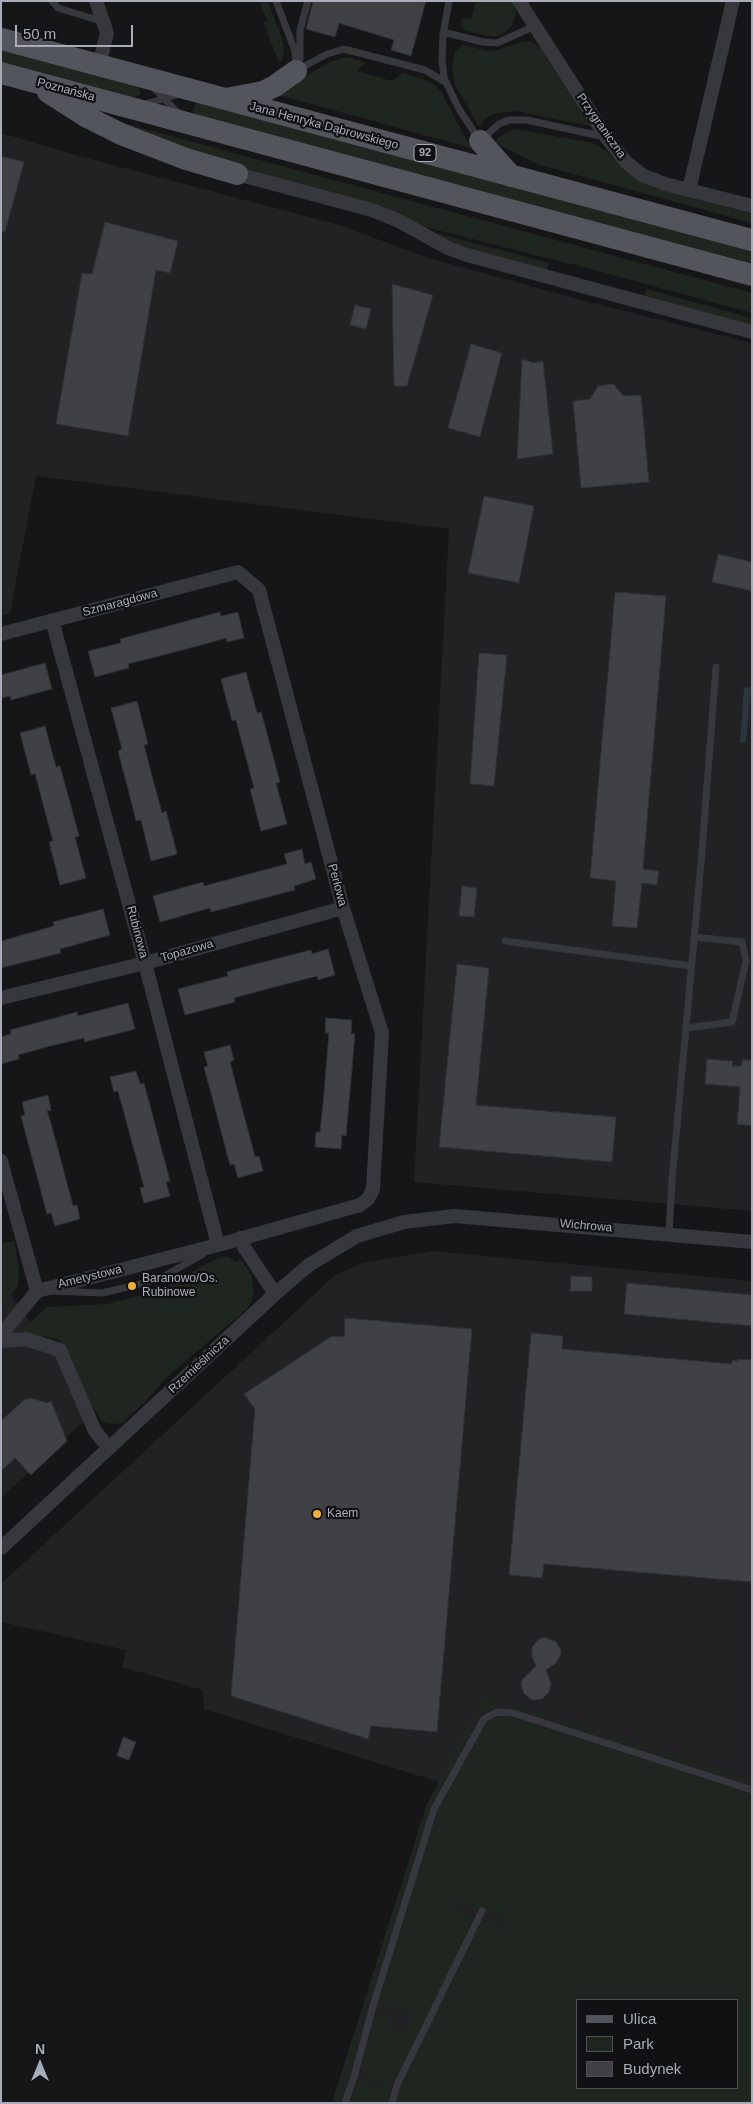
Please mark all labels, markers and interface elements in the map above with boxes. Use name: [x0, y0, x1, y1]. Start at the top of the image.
scale bar: [18, 15, 135, 47]
text: 50 m: [23, 25, 56, 42]
street label: Poznańska: [35, 75, 97, 105]
street label: Przygraniczna: [573, 91, 629, 161]
street label: Jana Henryka Dąbrowskiego: [248, 99, 400, 153]
road number: 92: [414, 144, 436, 162]
street label: Szmaragdowa: [81, 586, 159, 620]
street label: Perłowa: [324, 862, 350, 908]
street label: Rubinowa: [123, 904, 151, 960]
street label: Topazowa: [159, 937, 215, 965]
street label: Wichrowa: [559, 1217, 613, 1235]
street label: Ametystowa: [57, 1262, 123, 1292]
place label: Baranowo/Os. Rubinowe: [142, 1272, 218, 1300]
marker: Baranowo/Os. Rubinowe: [126, 1280, 138, 1292]
street label: Rzemieślnicza: [166, 1333, 232, 1397]
place label: Kaem: [327, 1507, 358, 1521]
marker: Kaem: [311, 1508, 323, 1520]
legend: [576, 1999, 738, 2089]
text: Ulica: [623, 2010, 656, 2027]
text: Park: [623, 2035, 654, 2052]
north arrow: [15, 2039, 65, 2089]
text: N: [35, 2041, 45, 2057]
text: Budynek: [623, 2060, 681, 2077]

